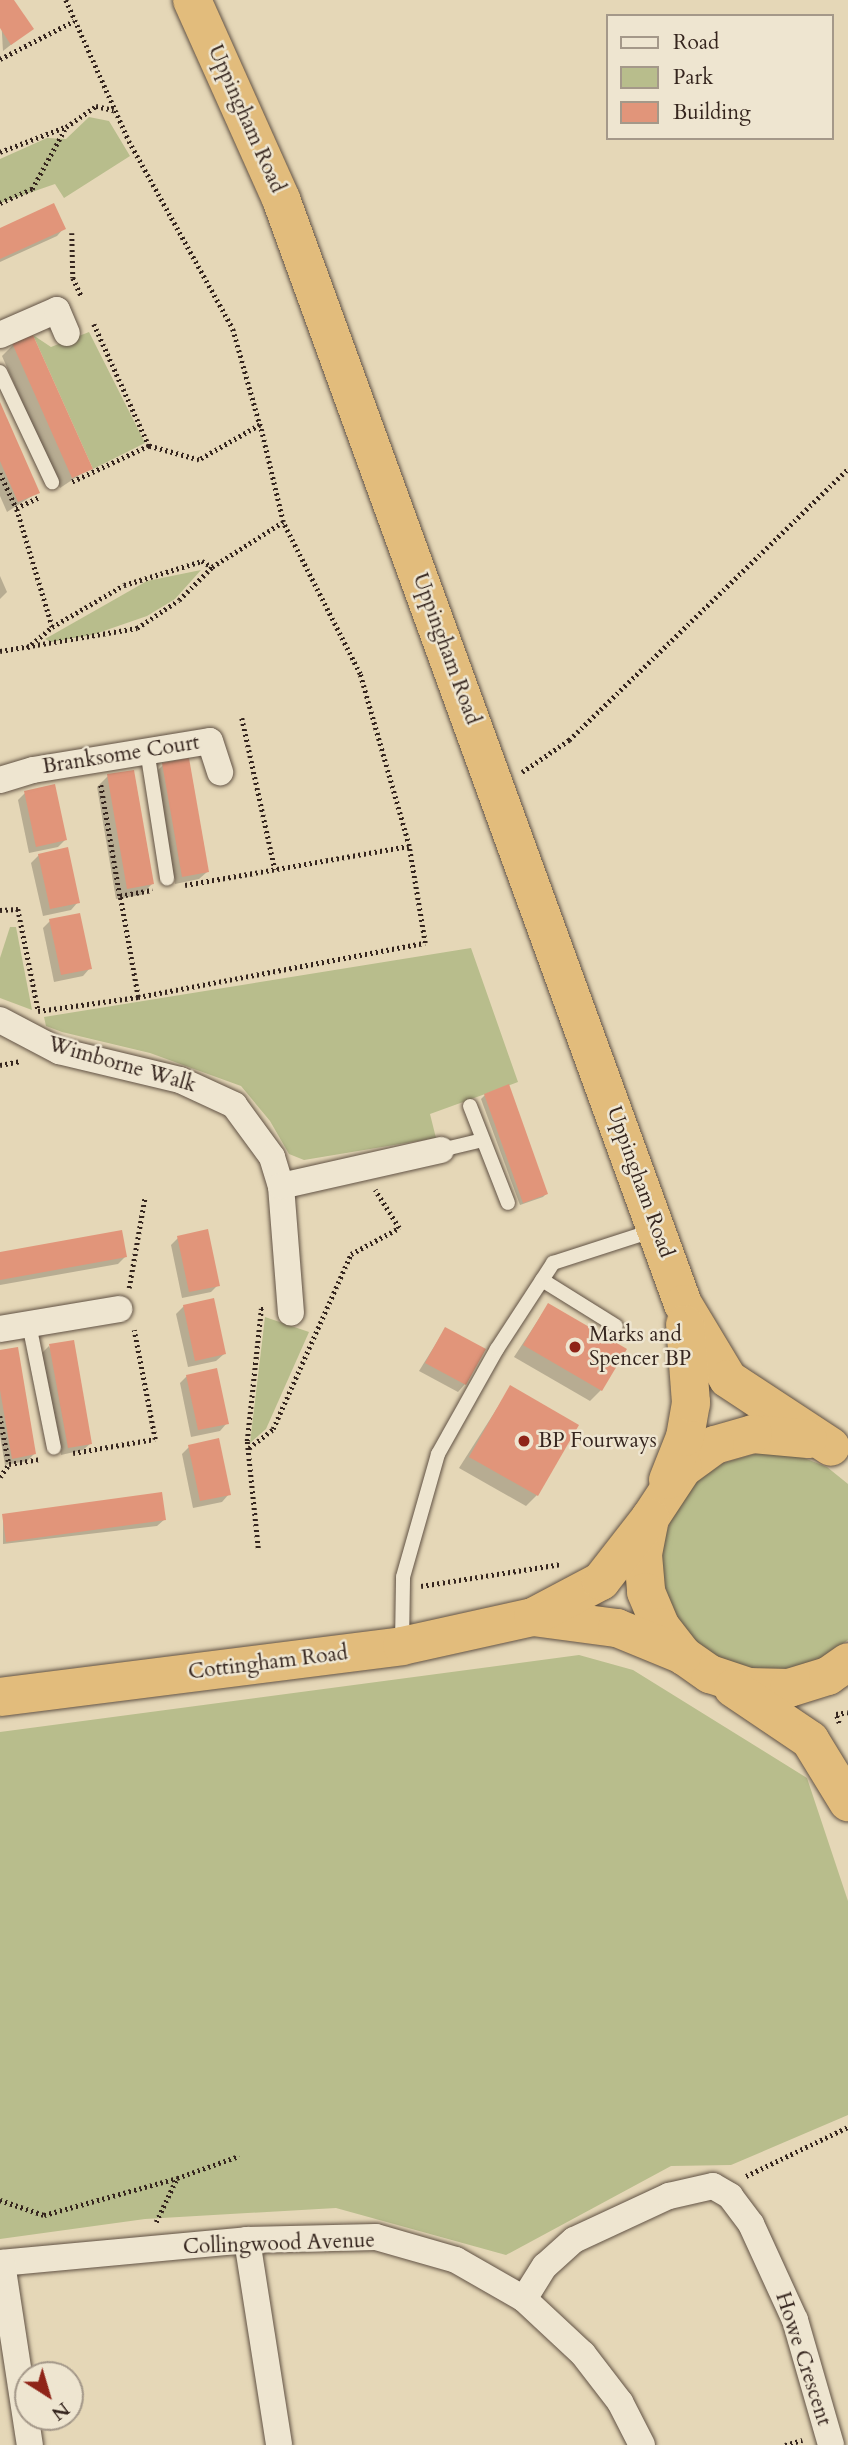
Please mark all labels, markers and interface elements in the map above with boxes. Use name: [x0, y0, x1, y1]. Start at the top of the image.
legend: [606, 14, 834, 140]
text: Road: [673, 28, 719, 57]
street label: Uppingham Road: [202, 41, 290, 197]
text: Park: [673, 63, 713, 92]
text: Building: [673, 98, 751, 127]
street label: Uppingham Road: [407, 570, 485, 728]
street label: Branksome Court: [41, 730, 201, 780]
street label: Wimborne Walk: [45, 1032, 199, 1098]
street label: Uppingham Road: [601, 1103, 679, 1261]
place label: Marks and Spencer BP: [589, 1322, 691, 1372]
marker: Marks and Spencer BP: [567, 1339, 583, 1355]
place label: BP Fourways: [538, 1428, 657, 1454]
marker: BP Fourways: [516, 1433, 532, 1449]
street label: Cottingham Road: [187, 1641, 349, 1685]
street label: Collingwood Avenue: [183, 2228, 375, 2260]
street label: Howe Crescent: [770, 2289, 836, 2429]
north arrow: [14, 2361, 84, 2431]
text: N: [46, 2396, 75, 2427]

